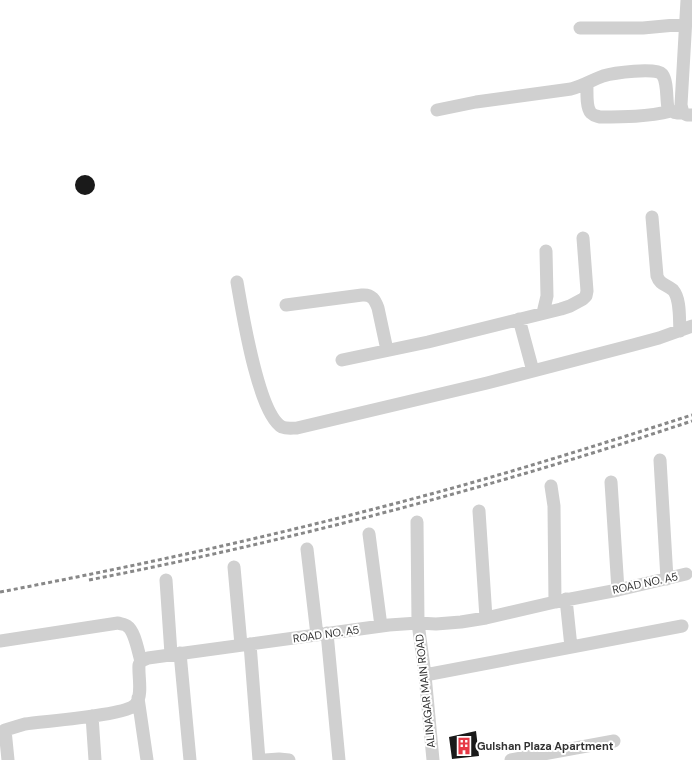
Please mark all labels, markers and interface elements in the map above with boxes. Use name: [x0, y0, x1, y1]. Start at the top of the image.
street label: ROAD NO. A5: [611, 569, 679, 597]
street label: ROAD NO. A5: [292, 622, 360, 646]
street label: ALINAGAR MAIN ROAD: [412, 633, 438, 749]
building icon: Gulshan Plaza Apartment: [454, 736, 474, 756]
place label: Gulshan Plaza Apartment: [477, 739, 614, 753]

